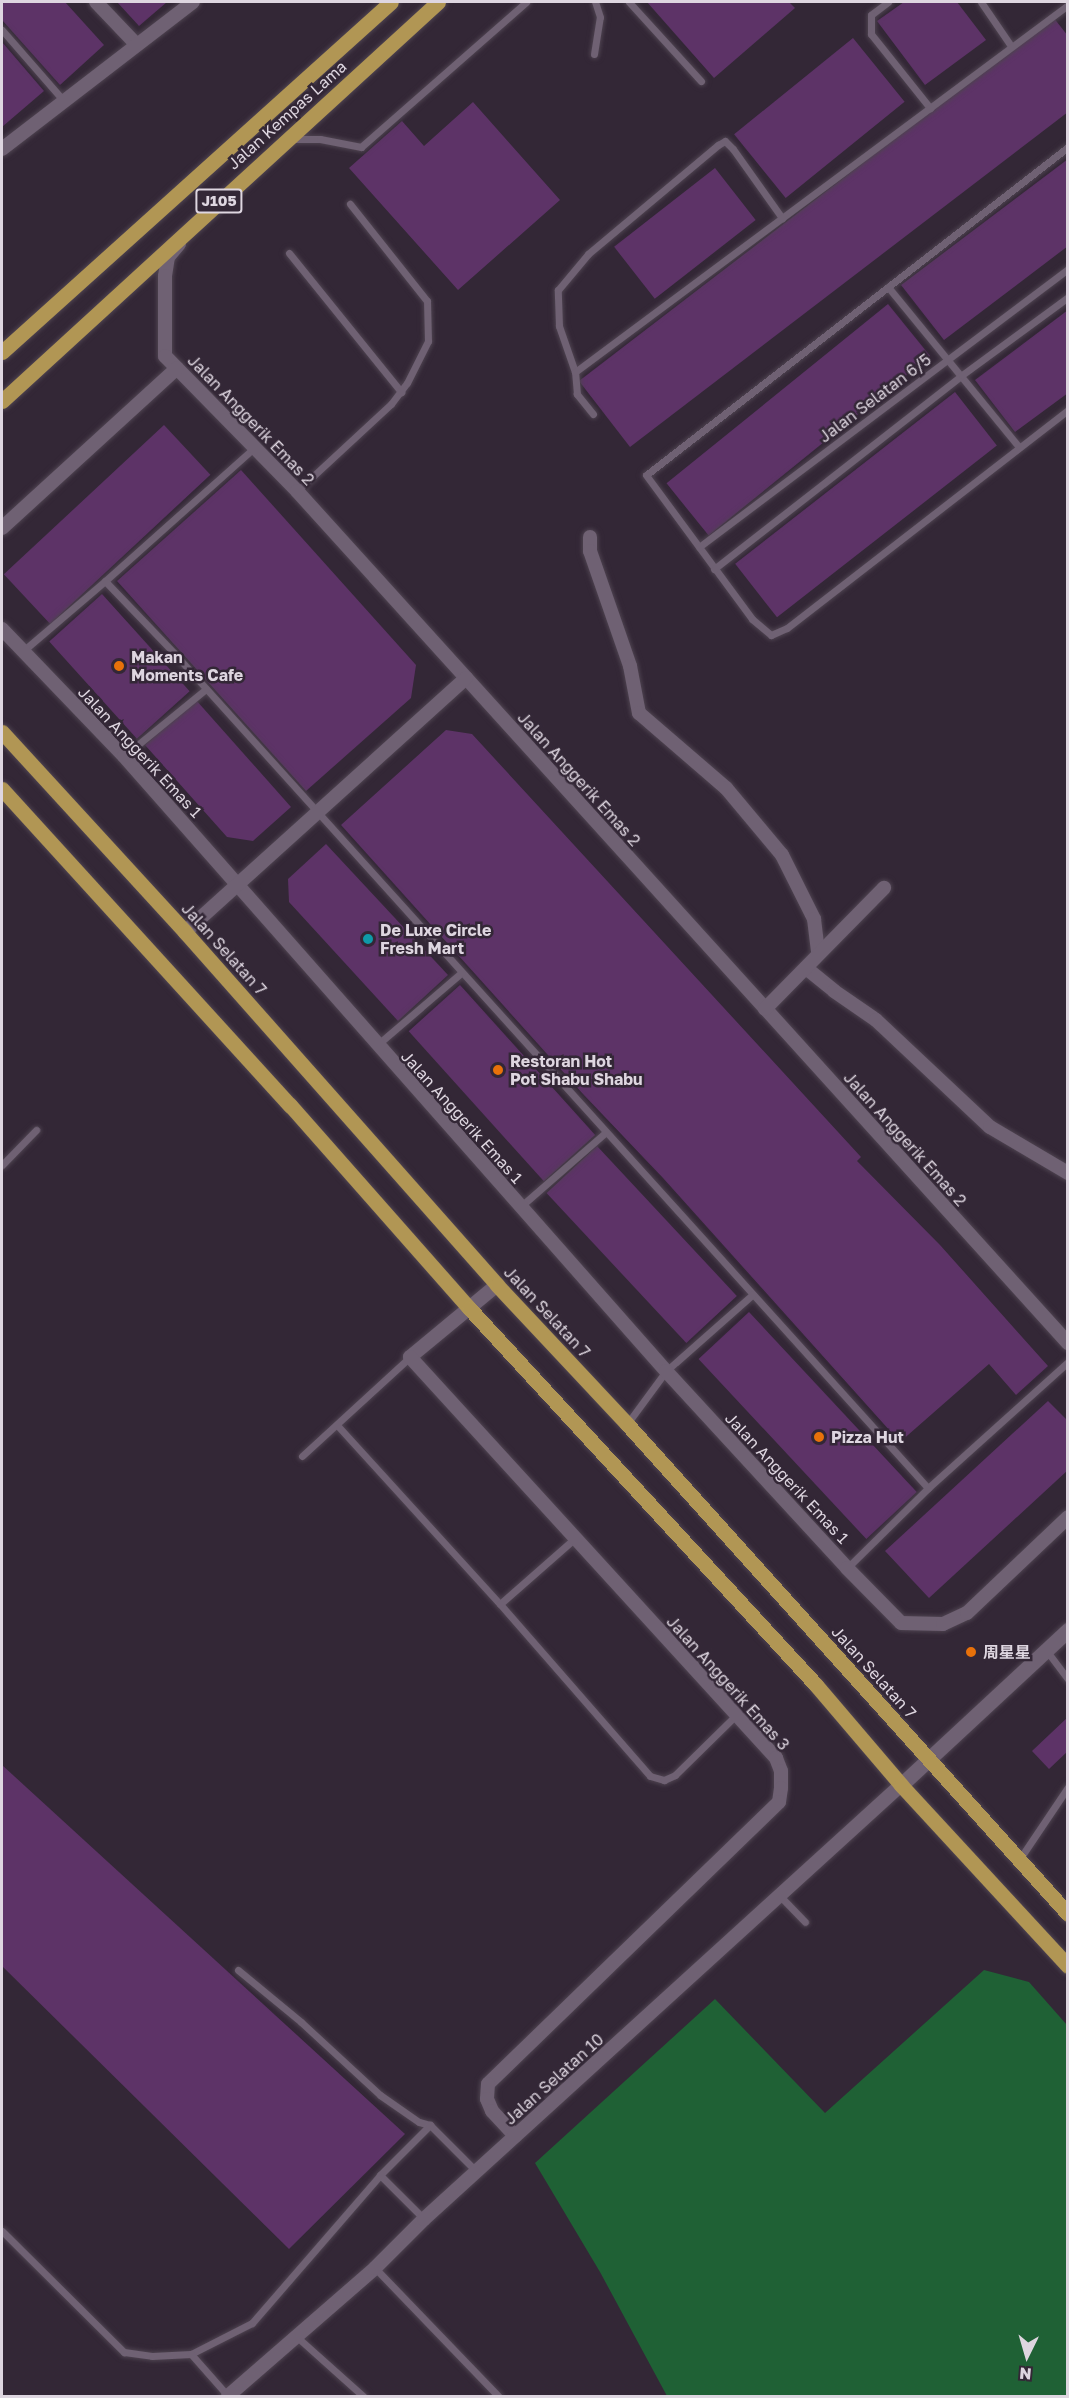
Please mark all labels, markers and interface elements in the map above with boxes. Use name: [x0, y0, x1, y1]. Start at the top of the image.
street label: Jalan Kempas Lama: [224, 57, 350, 173]
road number: J105: [195, 189, 243, 213]
street label: Jalan Selatan 6/5: [815, 350, 935, 446]
street label: Jalan Anggerik Emas 2: [184, 351, 318, 489]
place label: Makan Moments Cafe: [131, 647, 243, 685]
marker: Makan Moments Cafe: [112, 659, 126, 673]
street label: Jalan Anggerik Emas 1: [74, 682, 206, 822]
street label: Jalan Anggerik Emas 2: [514, 708, 644, 850]
street label: Jalan Selatan 7: [178, 899, 270, 999]
place label: De Luxe Circle Fresh Mart: [380, 920, 491, 958]
marker: De Luxe Circle Fresh Mart: [361, 932, 375, 946]
street label: Jalan Anggerik Emas 1: [397, 1047, 527, 1187]
place label: Restoran Hot Pot Shabu Shabu: [510, 1051, 643, 1089]
marker: Restoran Hot Pot Shabu Shabu: [491, 1063, 505, 1077]
street label: Jalan Anggerik Emas 2: [840, 1068, 970, 1210]
street label: Jalan Selatan 7: [500, 1263, 594, 1361]
street label: Jalan Anggerik Emas 1: [721, 1408, 853, 1548]
place label: Pizza Hut: [831, 1427, 904, 1447]
marker: Pizza Hut: [812, 1430, 826, 1444]
street label: Jalan Anggerik Emas 3: [663, 1612, 793, 1754]
street label: Jalan Selatan 7: [828, 1622, 920, 1722]
place label: 周星星: [983, 1642, 1031, 1662]
marker: 周星星: [964, 1645, 978, 1659]
street label: Jalan Selatan 10: [501, 2030, 607, 2128]
north arrow: [997, 2326, 1057, 2386]
text: N: [1019, 2363, 1032, 2384]

